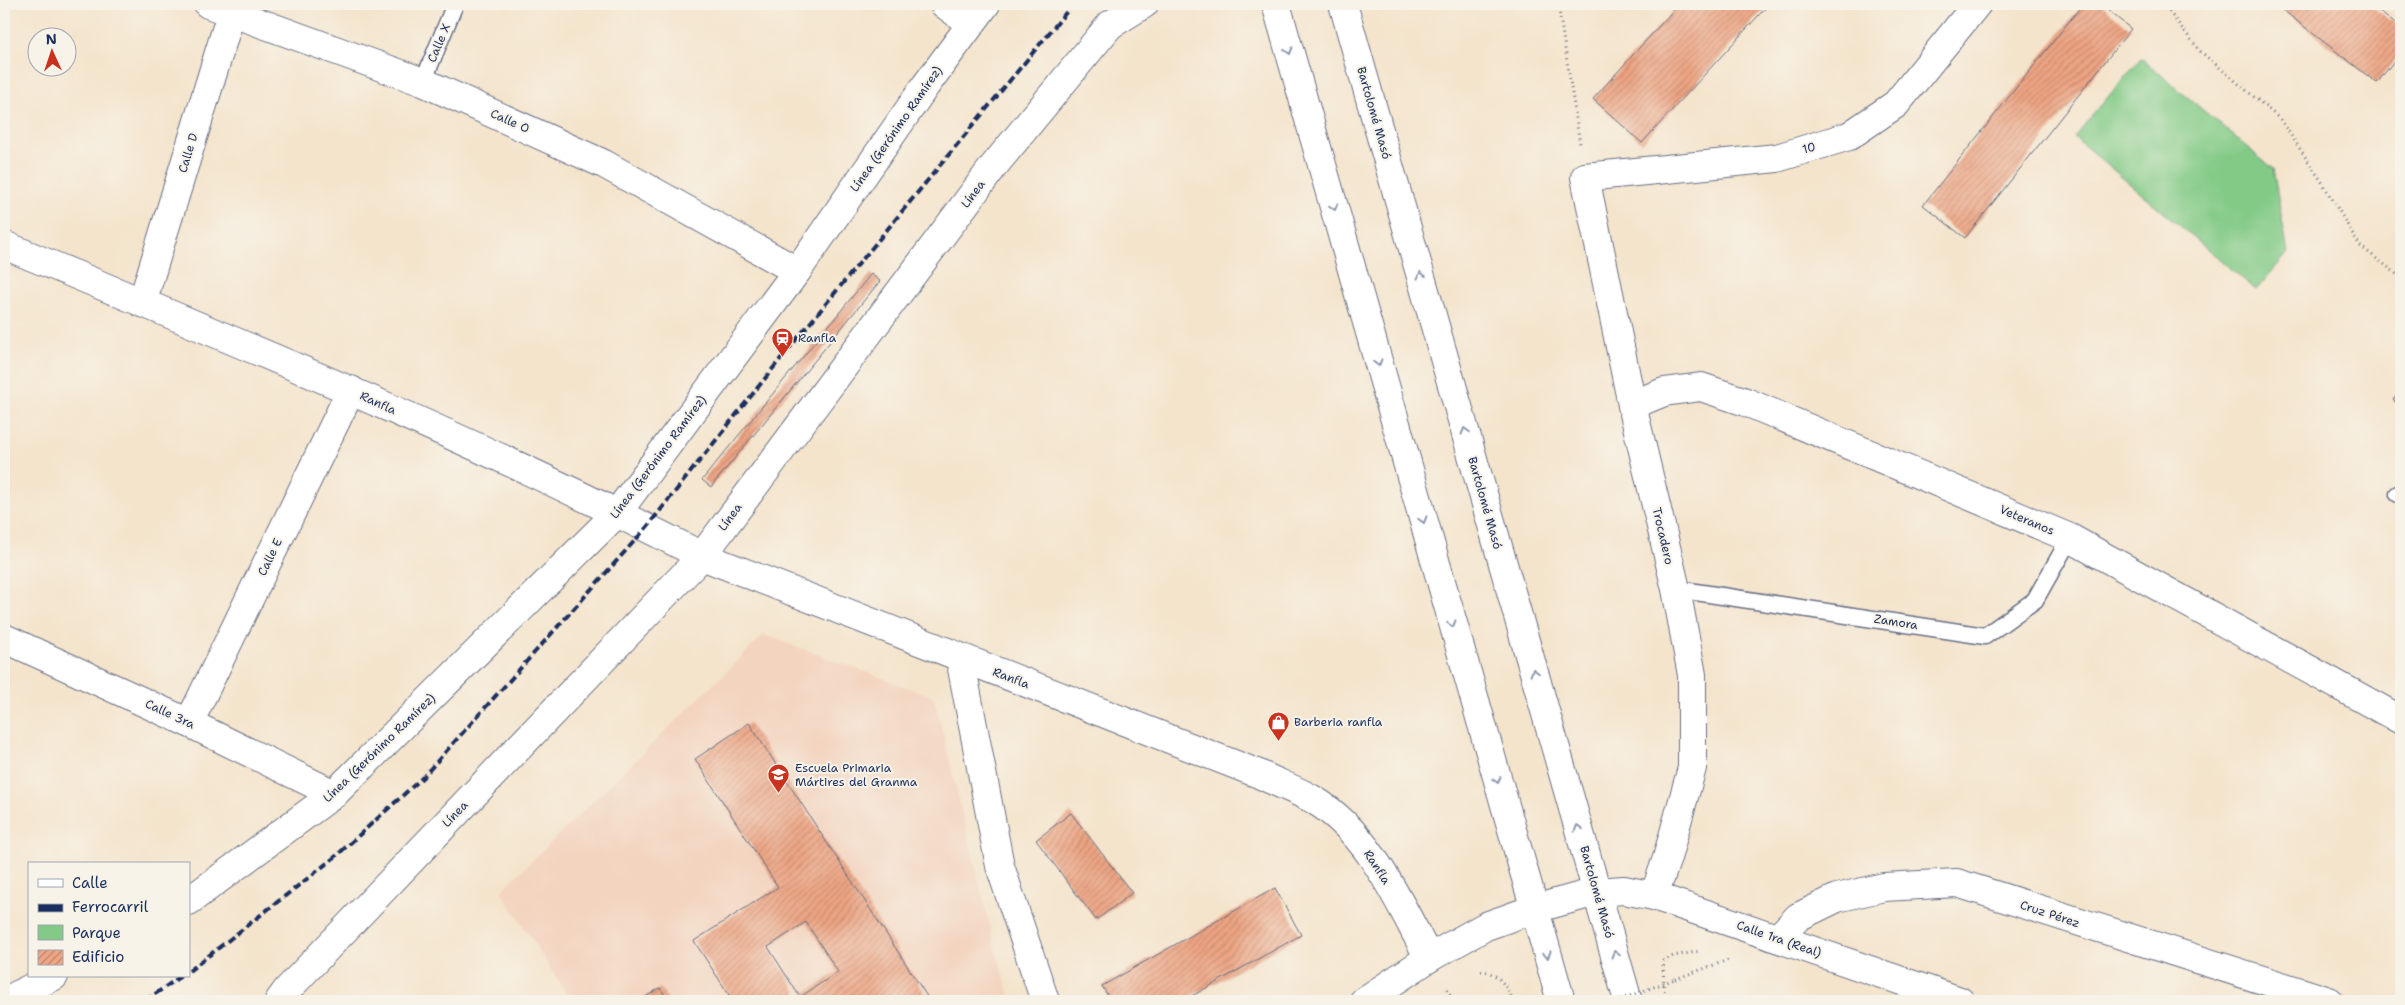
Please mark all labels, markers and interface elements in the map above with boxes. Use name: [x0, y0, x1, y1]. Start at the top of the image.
street label: Calle X: [424, 21, 454, 65]
north arrow: [28, 28, 78, 78]
text: N: [45, 30, 57, 48]
one-way arrow: [1284, 46, 1294, 54]
street label: Línea (Gerónimo Ramírez): [846, 63, 946, 195]
street label: Bartolomé Masó: [1353, 65, 1395, 161]
street label: Calle O: [488, 105, 532, 137]
street label: Calle D: [174, 131, 202, 175]
street label: 10: [1800, 138, 1818, 158]
street label: Línea: [957, 176, 989, 211]
one-way arrow: [1328, 202, 1338, 211]
one-way arrow: [1416, 271, 1426, 280]
station icon: Ranfla: [770, 326, 794, 357]
place label: Ranfla: [798, 330, 837, 346]
one-way arrow: [1373, 359, 1383, 367]
street label: Ranfla: [357, 388, 399, 419]
street label: Línea (Gerónimo Ramírez): [606, 392, 710, 522]
one-way arrow: [1460, 427, 1471, 436]
street label: Bartolomé Masó: [1464, 455, 1506, 551]
street label: Línea: [714, 499, 746, 534]
street label: Veteranos: [1997, 501, 2057, 539]
street label: Trocadero: [1649, 506, 1677, 566]
one-way arrow: [1417, 515, 1427, 523]
street label: Calle E: [254, 535, 286, 579]
street label: Zamora: [1873, 611, 1920, 633]
one-way arrow: [1447, 619, 1457, 627]
street label: Ranfla: [990, 664, 1032, 693]
one-way arrow: [1529, 668, 1539, 676]
street label: Línea (Gerónimo Ramírez): [319, 690, 439, 806]
street label: Calle 3ra: [143, 696, 198, 733]
shop icon: Barberia ranfla: [1266, 710, 1290, 741]
place label: Barberia ranfla: [1294, 714, 1383, 730]
place label: Escuela Primaria Mártires del Granma: [795, 760, 918, 790]
school or university icon: Escuela Primaria Mártires del Granma: [767, 763, 791, 794]
one-way arrow: [1492, 775, 1502, 783]
street label: Línea: [438, 797, 472, 831]
one-way arrow: [1573, 824, 1584, 832]
street label: Bartolomé Masó: [1576, 844, 1618, 940]
street label: Ranfla: [1360, 847, 1394, 888]
legend: [28, 862, 190, 978]
text: Calle: [72, 873, 108, 893]
text: Ferrocarril: [72, 897, 149, 917]
street label: Cruz Pérez: [2018, 897, 2082, 931]
street label: Calle 1ra (Real): [1734, 917, 1824, 961]
text: Parque: [72, 923, 121, 943]
text: Edificio: [72, 947, 124, 967]
one-way arrow: [1542, 950, 1552, 959]
one-way arrow: [1610, 951, 1620, 959]

